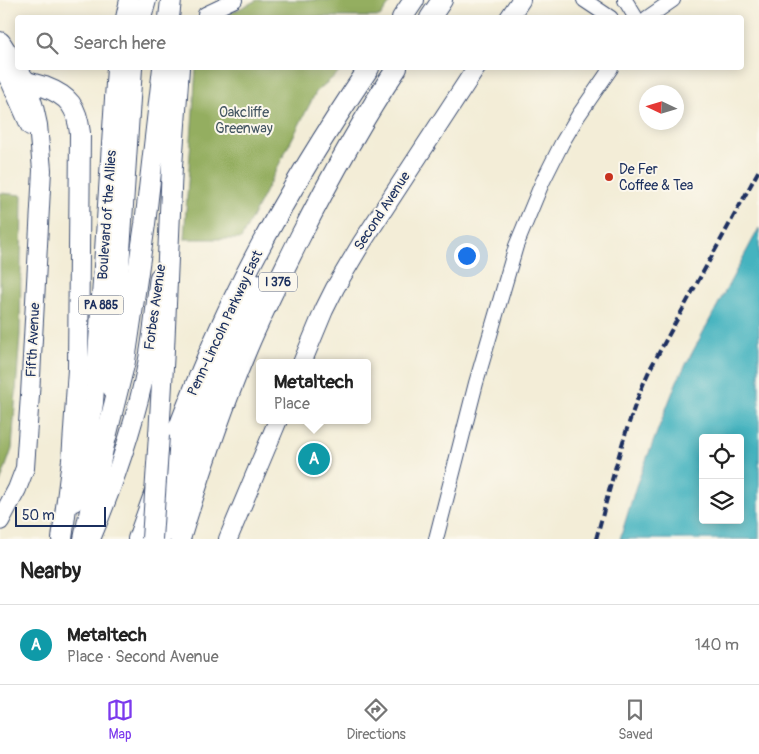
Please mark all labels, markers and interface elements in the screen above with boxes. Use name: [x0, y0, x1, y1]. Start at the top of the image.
search box: [15, 15, 744, 70]
icon: search: [33, 29, 61, 57]
text: Search here: [73, 31, 166, 55]
north arrow: [639, 85, 684, 130]
park label: Oakcliffe Greenway: [215, 104, 273, 137]
street label: Boulevard of the Allies: [94, 149, 120, 280]
place label: De Fer Coffee & Tea: [619, 161, 693, 194]
street label: Second Avenue: [350, 168, 414, 254]
marker: De Fer Coffee & Tea: [603, 171, 615, 183]
your location: [454, 243, 480, 269]
street label: Penn-Lincoln Parkway East: [184, 247, 266, 398]
street label: Forbes Avenue: [141, 263, 169, 351]
road number: I 376: [259, 272, 297, 292]
road number: PA 885: [78, 296, 124, 314]
street label: Fifth Avenue: [23, 302, 43, 378]
popup: [256, 359, 371, 424]
text: Metaltech: [274, 370, 353, 394]
text: Place: [274, 394, 310, 414]
map controls: [699, 434, 744, 524]
button: locate: [699, 434, 744, 479]
pin: A: [298, 440, 330, 478]
button: layers: [699, 479, 744, 524]
scale bar: [15, 504, 106, 527]
text: 50 m: [22, 507, 55, 524]
text: Nearby: [20, 558, 81, 585]
text: Metaltech: [67, 623, 147, 647]
text: A: [31, 635, 41, 655]
text: 140 m: [695, 635, 739, 655]
text: Place · Second Avenue: [67, 647, 219, 667]
tab: Map: [106, 696, 134, 743]
tab: Directions: [346, 696, 406, 743]
tab: Saved: [618, 696, 653, 743]

